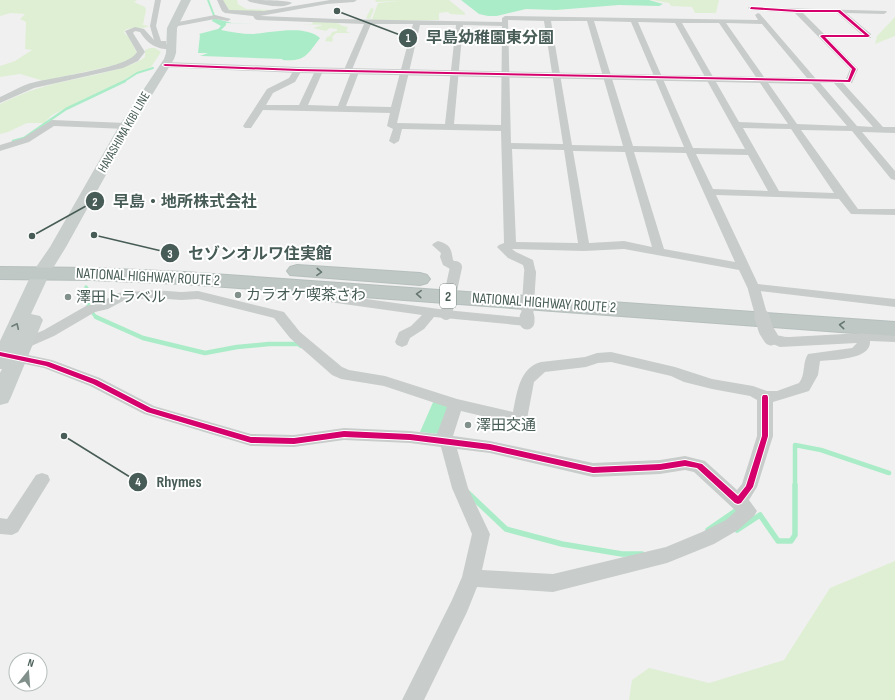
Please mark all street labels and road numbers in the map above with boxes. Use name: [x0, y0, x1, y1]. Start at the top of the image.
street label: HAYASHIMA KIBI LINE: [94, 89, 154, 175]
street label: NATIONAL HIGHWAY ROUTE 2: [76, 264, 220, 290]
road number: 2: [440, 284, 456, 308]
street label: NATIONAL HIGHWAY ROUTE 2: [471, 288, 617, 318]

